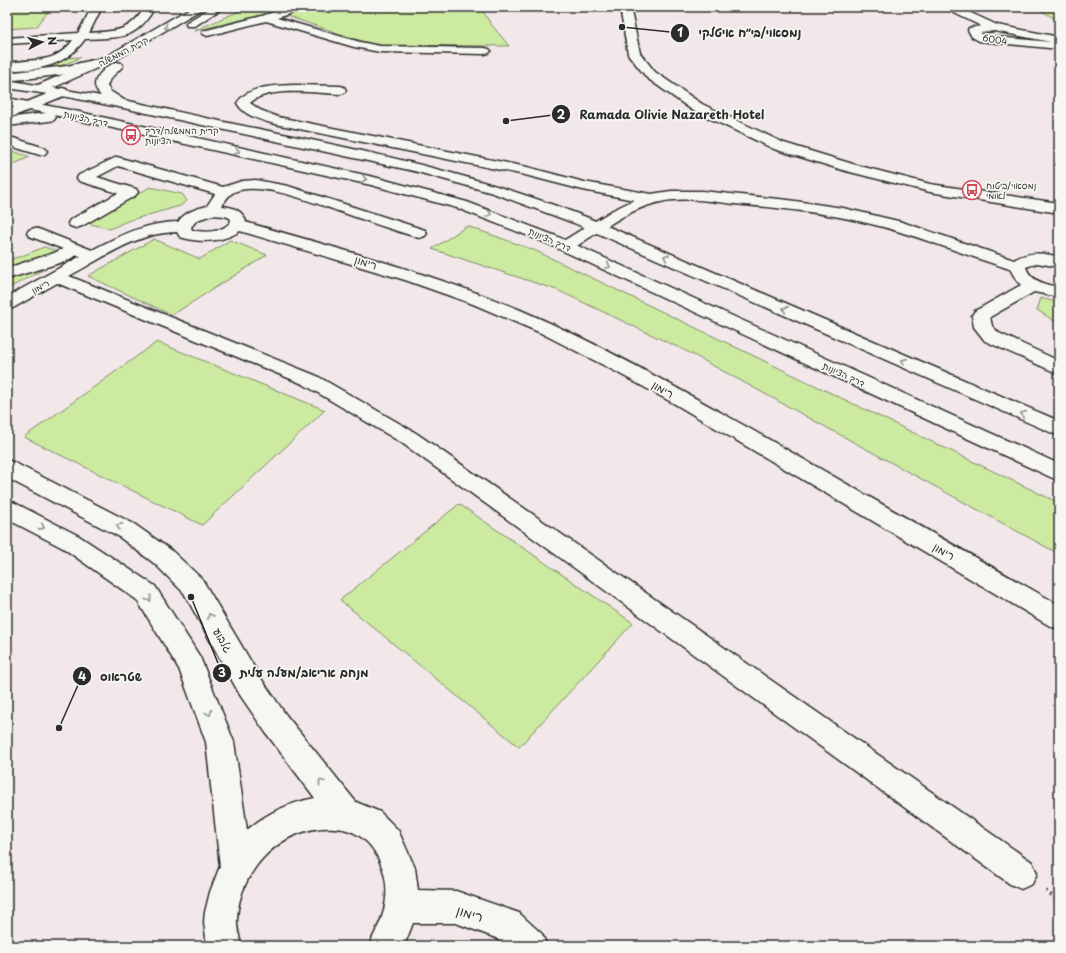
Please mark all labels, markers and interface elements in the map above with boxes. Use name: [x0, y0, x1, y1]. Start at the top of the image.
callout: נמסאוי/בי״ח איטלקי: [670, 21, 809, 45]
north arrow: [22, 22, 62, 62]
one-way arrow: [164, 22, 171, 30]
text: 1: [677, 23, 683, 41]
text: נמסאוי/בי״ח איטלקי: [699, 23, 801, 41]
street label: 6004: [981, 30, 1009, 48]
street label: קרית הממשלה: [96, 32, 151, 70]
text: N: [44, 36, 61, 46]
callout: Ramada Olivie Nazareth Hotel: [551, 102, 773, 126]
text: 2: [557, 105, 566, 123]
text: Ramada Olivie Nazareth Hotel: [579, 105, 765, 123]
street label: דרך הציונות: [62, 106, 110, 130]
place label: קרית הממשלה/דרך הציונות: [145, 123, 219, 147]
bus stop icon: קרית הממשלה/דרך הציונות: [120, 124, 142, 146]
one-way arrow: [234, 147, 240, 155]
one-way arrow: [361, 174, 367, 182]
place label: נמסאוי/ביטוח לאומי: [986, 178, 1036, 202]
bus stop icon: נמסאוי/ביטוח לאומי: [961, 179, 983, 201]
one-way arrow: [485, 210, 492, 218]
street label: דרך הציונות: [527, 223, 573, 255]
street label: רימון: [353, 251, 379, 273]
one-way arrow: [663, 254, 670, 262]
one-way arrow: [604, 261, 611, 269]
street label: רימון: [28, 275, 52, 297]
one-way arrow: [782, 306, 789, 314]
street label: דרך הציונות: [821, 358, 867, 390]
one-way arrow: [901, 358, 908, 366]
street label: רימון: [649, 376, 677, 402]
one-way arrow: [1020, 410, 1027, 418]
one-way arrow: [38, 522, 45, 530]
one-way arrow: [116, 523, 123, 531]
street label: רימון: [930, 538, 958, 564]
one-way arrow: [145, 594, 152, 601]
one-way arrow: [207, 613, 214, 620]
street label: גלבוע: [209, 624, 237, 656]
callout: מנחם אריאב/מעלה עלית: [212, 661, 377, 685]
text: 3: [218, 663, 226, 681]
text: מנחם אריאב/מעלה עלית: [239, 663, 368, 681]
callout: שטראוס: [72, 664, 150, 688]
text: 4: [78, 667, 86, 685]
text: שטראוס: [100, 667, 143, 685]
one-way arrow: [204, 710, 212, 717]
one-way arrow: [319, 779, 326, 786]
street label: רימון: [454, 900, 486, 926]

